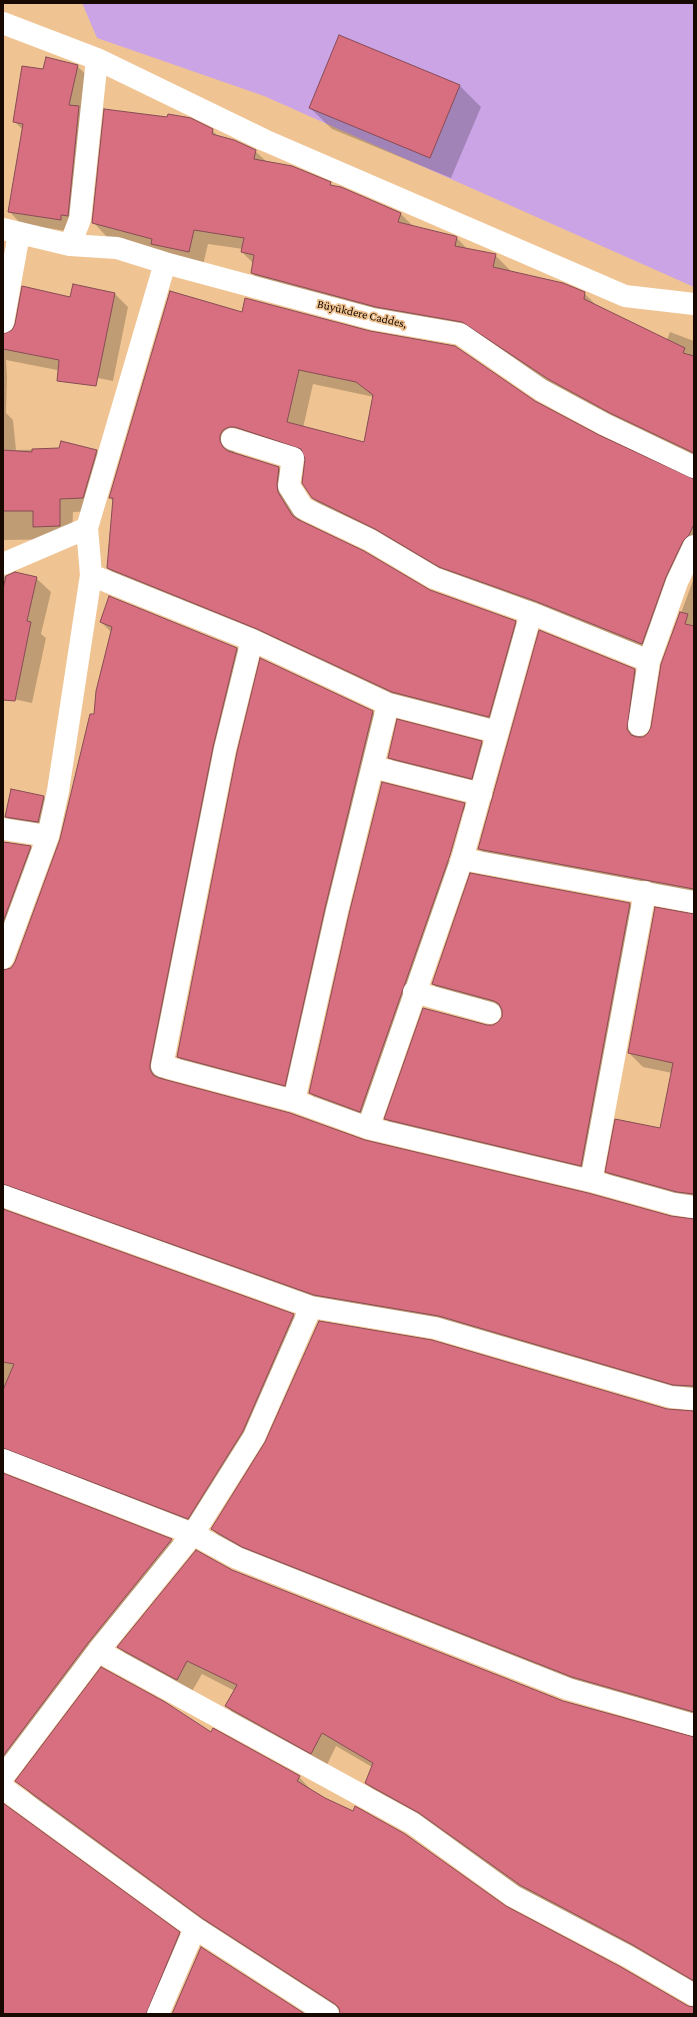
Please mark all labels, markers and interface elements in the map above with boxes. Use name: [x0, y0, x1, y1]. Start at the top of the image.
street label: Büyükdere Caddes,: [316, 297, 408, 331]

